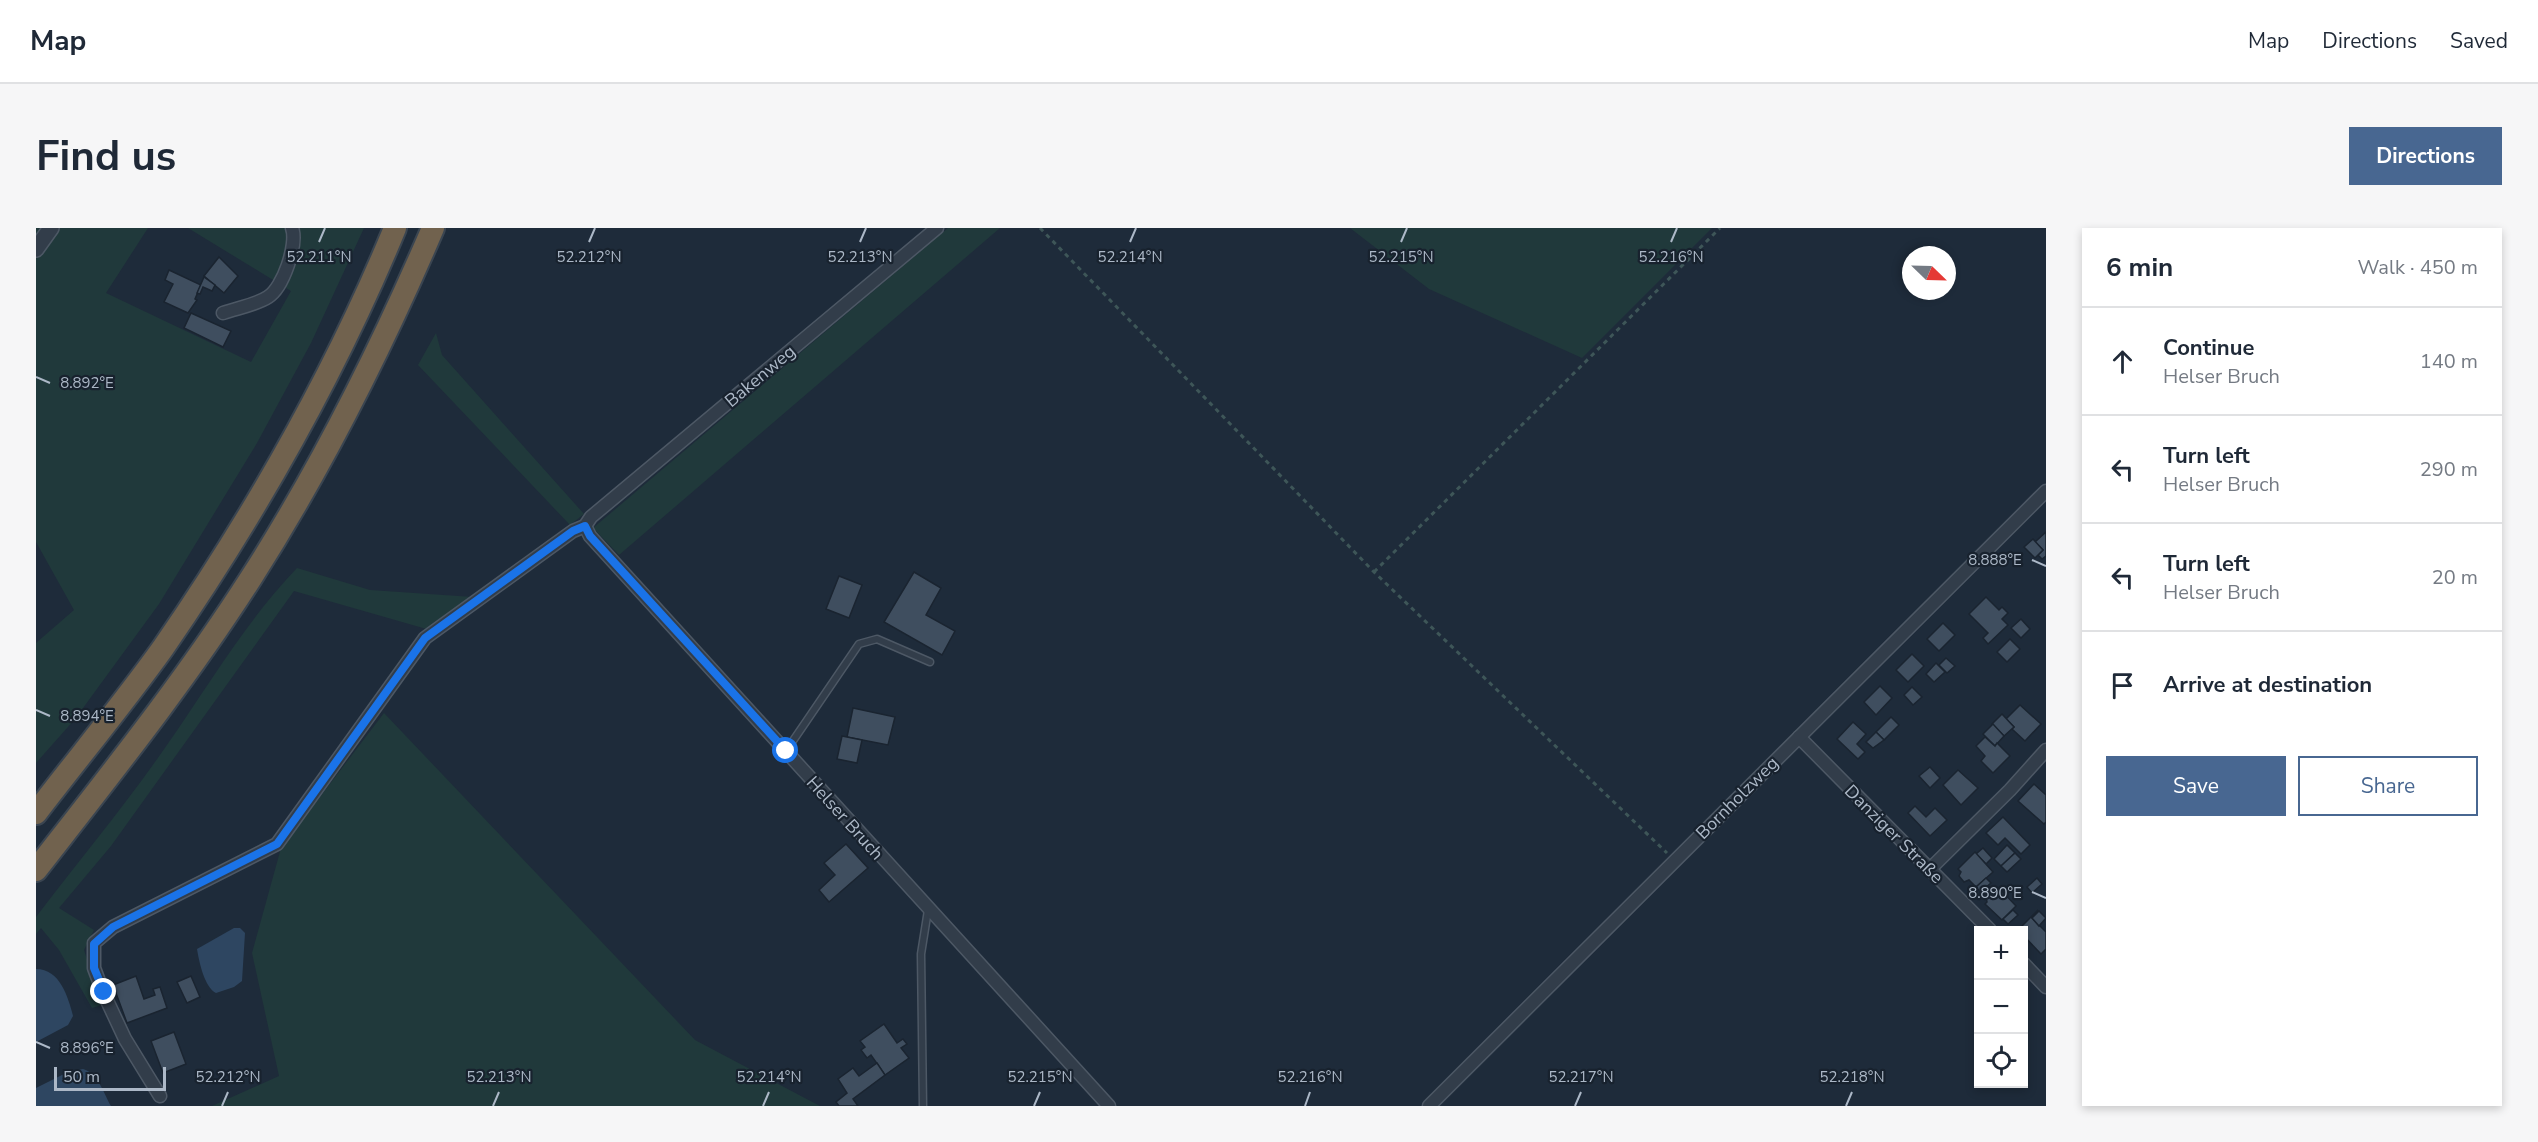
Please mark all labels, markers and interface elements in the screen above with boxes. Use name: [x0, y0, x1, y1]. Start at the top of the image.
text: Map: [30, 22, 86, 60]
text: Map: [2248, 27, 2289, 55]
text: Directions: [2322, 27, 2417, 55]
text: Saved: [2450, 27, 2508, 55]
button: Directions: [2349, 127, 2502, 185]
text: Find us: [36, 128, 176, 185]
north arrow: [1902, 246, 1956, 300]
text: 52.211°N: [286, 247, 352, 267]
text: 52.212°N: [556, 247, 622, 267]
text: 52.213°N: [827, 247, 893, 267]
text: 52.214°N: [1097, 247, 1163, 267]
text: 52.215°N: [1368, 247, 1434, 267]
text: 52.216°N: [1638, 247, 1704, 267]
text: 6 min: [2106, 250, 2173, 285]
text: Walk · 450 m: [2358, 254, 2478, 281]
text: Continue: [2163, 333, 2254, 363]
street label: Bakenweg: [720, 339, 800, 413]
icon: ahead: [2106, 345, 2139, 378]
text: 140 m: [2420, 348, 2478, 375]
text: Helser Bruch: [2163, 363, 2280, 390]
text: 8.892°E: [60, 373, 114, 393]
text: Turn left: [2163, 441, 2250, 471]
icon: left: [2106, 453, 2139, 486]
text: 290 m: [2420, 456, 2478, 483]
text: Helser Bruch: [2163, 471, 2280, 498]
text: Turn left: [2163, 549, 2250, 579]
text: 8.888°E: [1968, 550, 2022, 570]
icon: left: [2106, 561, 2139, 594]
text: 20 m: [2432, 564, 2478, 591]
text: Helser Bruch: [2163, 579, 2280, 606]
icon: arrive: [2106, 669, 2139, 702]
text: Arrive at destination: [2163, 670, 2372, 700]
text: 8.894°E: [60, 706, 114, 726]
route start: [772, 737, 798, 763]
street label: Bornholzweg: [1690, 751, 1784, 845]
button: Save: [2106, 756, 2286, 816]
button: Share: [2298, 756, 2478, 816]
street label: Helser Bruch: [801, 771, 889, 865]
street label: Danziger Straße: [1839, 779, 1949, 889]
text: 8.890°E: [1968, 883, 2022, 903]
map controls: [1974, 926, 2028, 1088]
button: +: [1974, 926, 2028, 980]
route end: [90, 978, 116, 1004]
button: −: [1974, 980, 2028, 1034]
button: locate: [1974, 1034, 2028, 1088]
text: 8.896°E: [60, 1038, 114, 1058]
scale bar: [54, 1064, 166, 1092]
text: 50 m: [63, 1066, 100, 1088]
text: 52.212°N: [195, 1067, 261, 1087]
text: 52.213°N: [466, 1067, 532, 1087]
text: 52.214°N: [736, 1067, 802, 1087]
text: 52.215°N: [1007, 1067, 1073, 1087]
text: 52.216°N: [1277, 1067, 1343, 1087]
text: 52.217°N: [1548, 1067, 1614, 1087]
text: 52.218°N: [1819, 1067, 1885, 1087]

